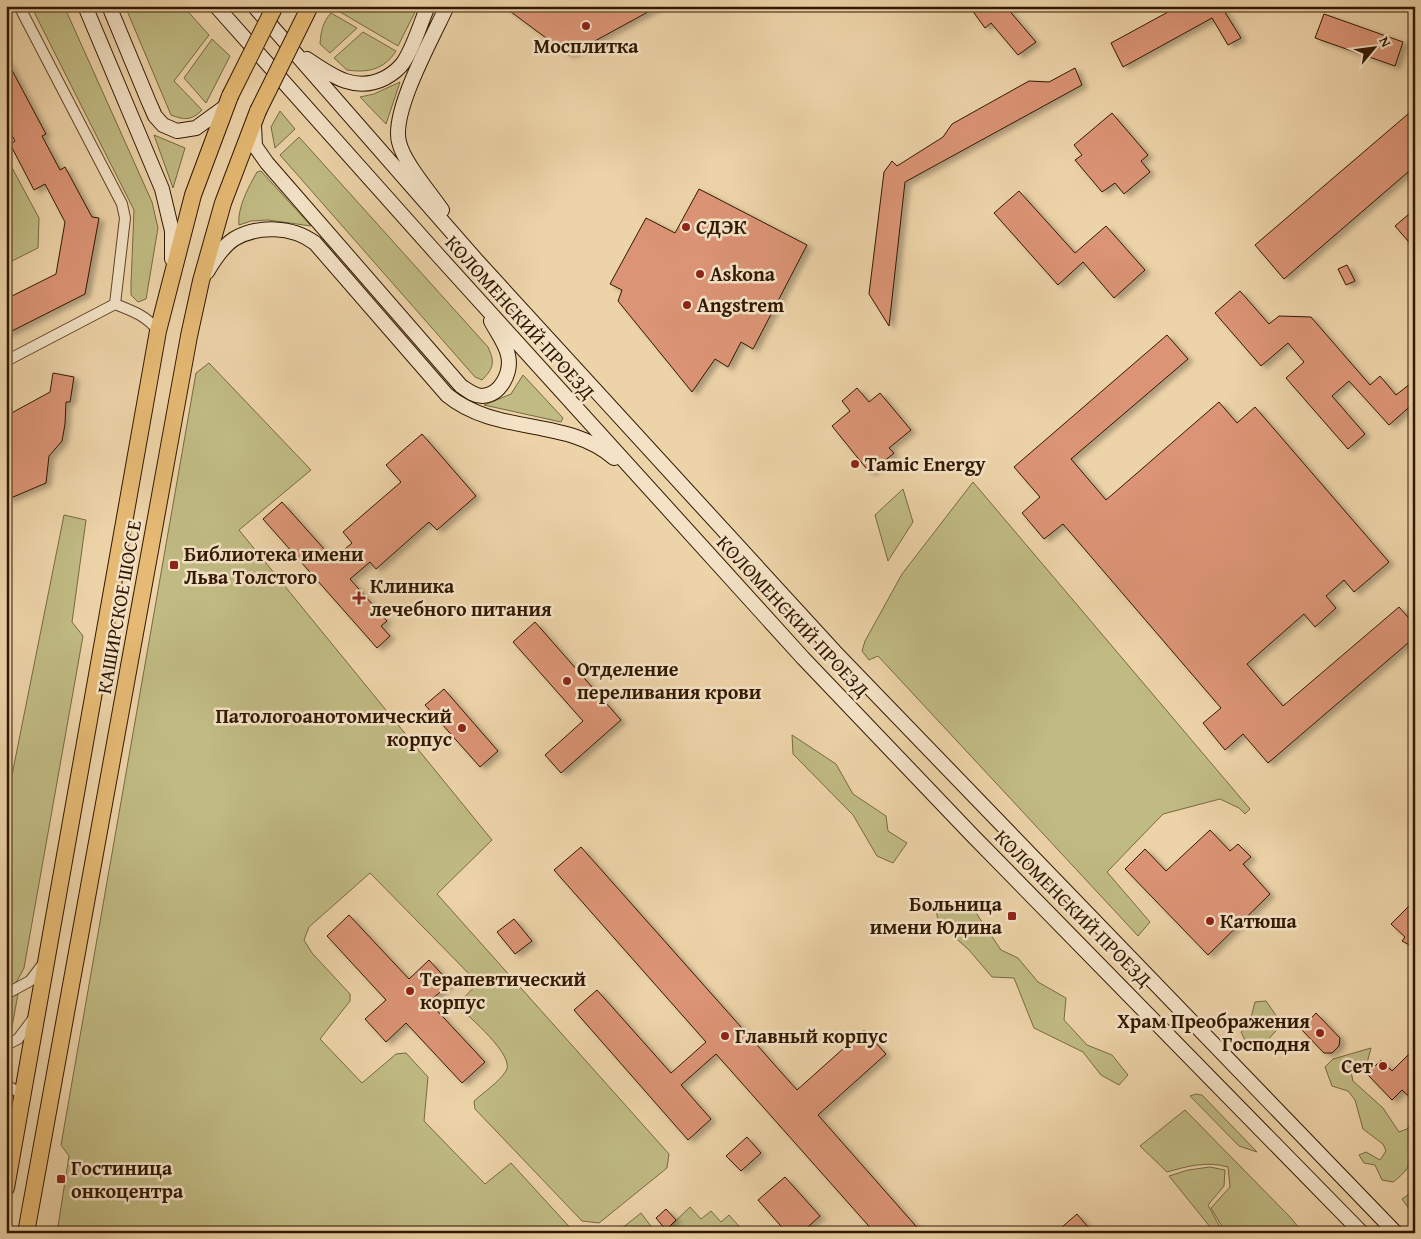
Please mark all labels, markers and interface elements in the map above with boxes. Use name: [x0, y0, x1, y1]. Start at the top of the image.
marker: Мосплитка: [580, 20, 592, 32]
north arrow: [1348, 22, 1398, 72]
place label: Мосплитка: [533, 31, 639, 60]
text: N: [1374, 33, 1397, 51]
place label: СДЭК: [696, 212, 747, 241]
marker: СДЭК: [680, 221, 692, 233]
street label: КОЛОМЕНСКИЙ ПРОЕЗД: [439, 228, 602, 405]
place label: Askona: [710, 259, 776, 288]
marker: Askona: [694, 268, 706, 280]
place label: Angstrem: [697, 290, 784, 319]
marker: Angstrem: [681, 299, 693, 311]
place label: Tamic Energy: [865, 449, 986, 478]
marker: Tamic Energy: [849, 458, 861, 470]
street label: КАШИРСКОЕ ШОССЕ: [89, 518, 148, 696]
street label: КОЛОМЕНСКИЙ ПРОЕЗД: [711, 528, 876, 703]
place label: Библиотека имени Льва Толстого: [184, 539, 364, 591]
marker: Библиотека имени Льва Толстого: [168, 559, 180, 571]
place label: Клиника лечебного питания: [370, 571, 552, 623]
marker: Клиника лечебного питания: [352, 591, 366, 605]
place label: Отделение переливания крови: [577, 654, 762, 706]
marker: Отделение переливания крови: [561, 675, 573, 687]
place label: Патологоанотомический корпус: [215, 701, 452, 753]
marker: Патологоанотомический корпус: [456, 722, 468, 734]
street label: КОЛОМЕНСКИЙ ПРОЕЗД: [988, 822, 1159, 993]
place label: Больница имени Юдина: [870, 889, 1003, 941]
place label: Катюша: [1220, 906, 1298, 935]
marker: Больница имени Юдина: [1006, 910, 1018, 922]
marker: Катюша: [1204, 915, 1216, 927]
place label: Терапевтический корпус: [420, 964, 587, 1016]
marker: Терапевтический корпус: [404, 985, 416, 997]
place label: Храм Преображения Господня: [1117, 1006, 1310, 1058]
place label: Главный корпус: [735, 1021, 888, 1050]
marker: Храм Преображения Господня: [1314, 1027, 1326, 1039]
marker: Главный корпус: [719, 1030, 731, 1042]
place label: Сет: [1341, 1051, 1373, 1080]
marker: Сет: [1377, 1060, 1389, 1072]
place label: Гостиница онкоцентра: [71, 1153, 184, 1205]
marker: Гостиница онкоцентра: [55, 1173, 67, 1185]

